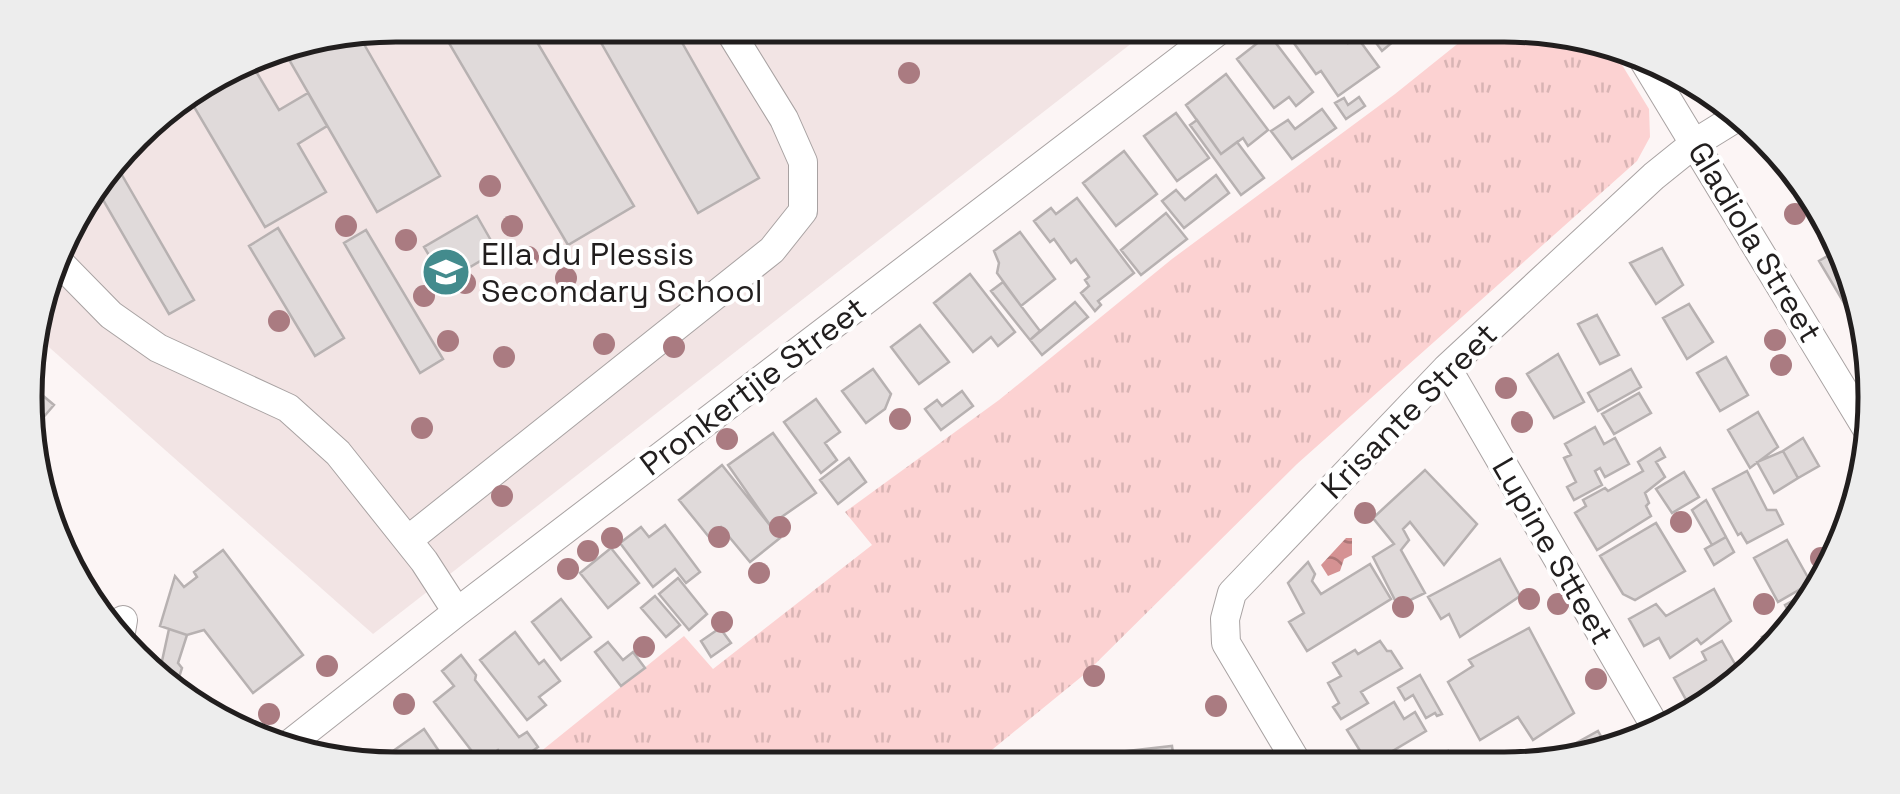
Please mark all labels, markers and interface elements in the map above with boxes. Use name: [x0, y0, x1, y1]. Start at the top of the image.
street label: Gladiola Street: [1679, 134, 1831, 350]
place label: Ella du Plessis Secondary School: [481, 234, 763, 311]
school or university icon: Ella du Plessis Secondary School: [420, 246, 472, 298]
street label: Pronkertjie Street: [632, 288, 874, 484]
street label: Krisante Street: [1313, 315, 1505, 507]
street label: Lupine Stteet: [1483, 451, 1623, 651]

